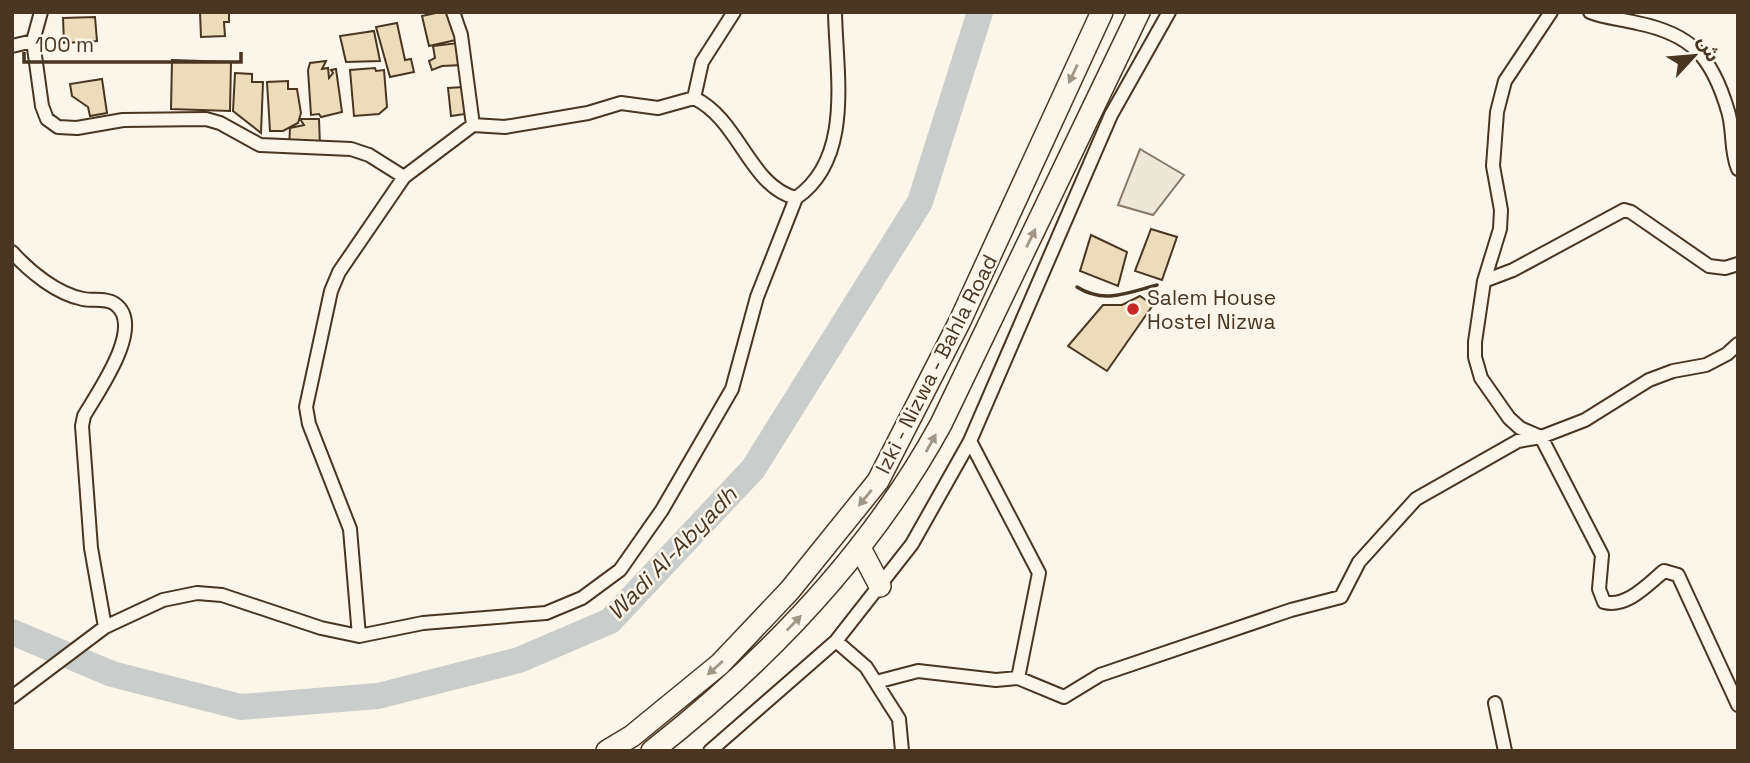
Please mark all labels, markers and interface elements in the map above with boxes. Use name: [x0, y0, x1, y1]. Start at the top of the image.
scale bar: [24, 21, 242, 65]
north arrow: [1659, 21, 1729, 91]
text: 100 m: [35, 31, 94, 58]
text: ش: [1692, 32, 1726, 66]
one-way arrow: [1067, 64, 1079, 84]
one-way arrow: [1025, 228, 1036, 248]
street label: Izki - Nizwa - Bahla Road: [869, 250, 1003, 478]
place label: Salem House Hostel Nizwa: [1147, 284, 1276, 335]
marker: Salem House Hostel Nizwa: [1125, 301, 1141, 317]
one-way arrow: [925, 433, 937, 453]
water label: Wadi Al-Abyadh: [601, 479, 744, 626]
one-way arrow: [857, 488, 872, 506]
one-way arrow: [785, 615, 801, 632]
one-way arrow: [706, 660, 723, 675]

